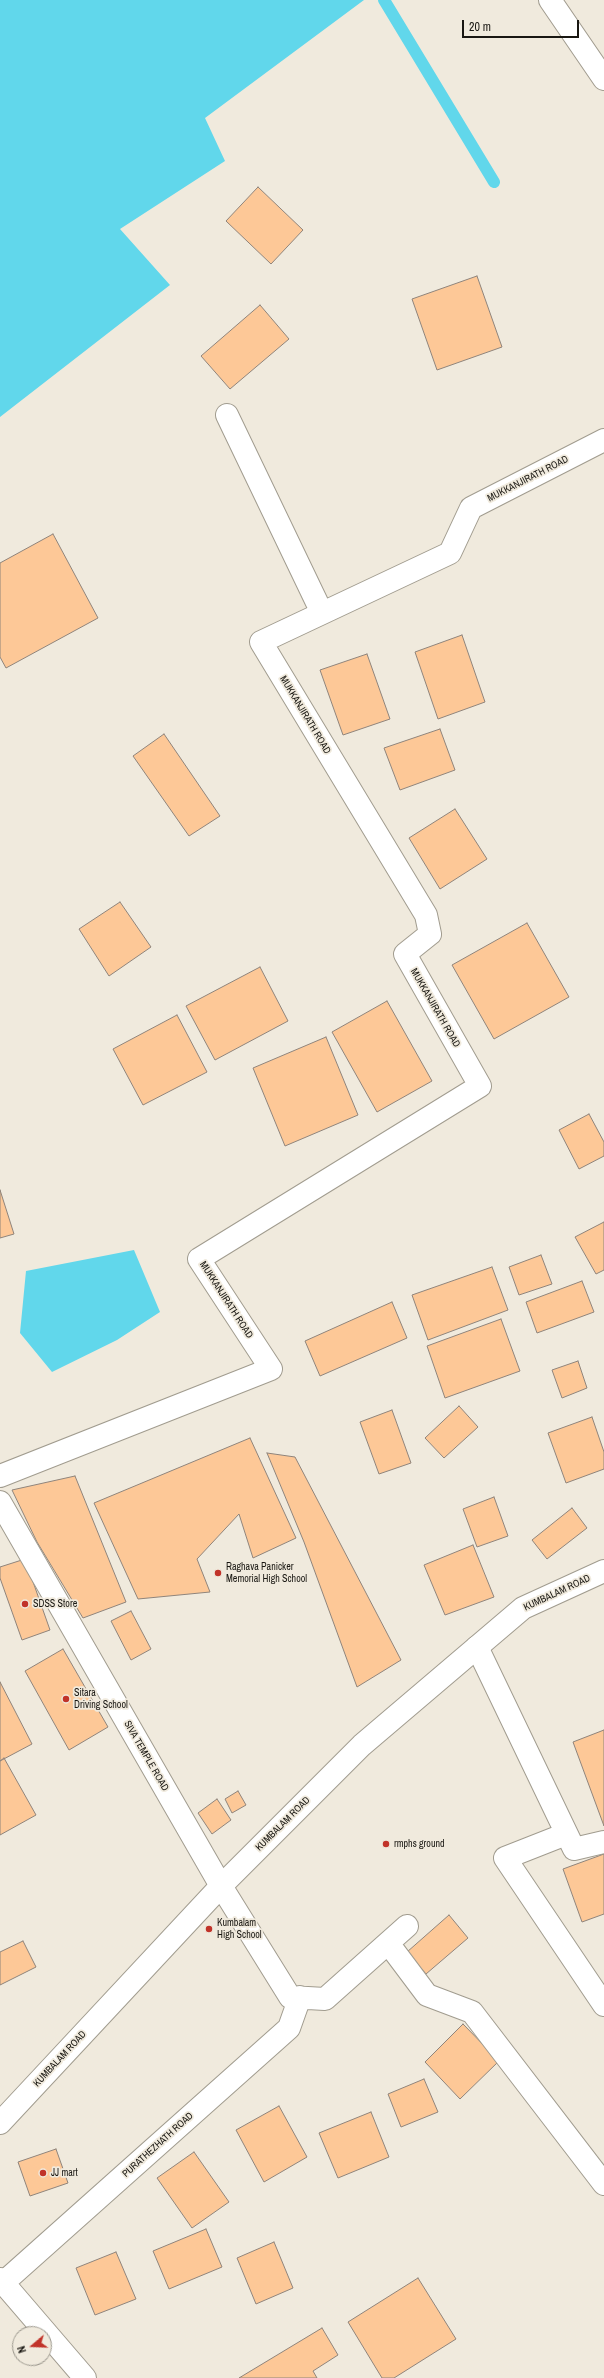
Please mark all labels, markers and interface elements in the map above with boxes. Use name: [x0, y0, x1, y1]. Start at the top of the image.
scale bar: [464, 12, 581, 38]
text: 20 m: [469, 19, 491, 35]
street label: MUKKANJIRATH ROAD: [486, 453, 570, 505]
street label: MUKKANJIRATH ROAD: [277, 674, 333, 756]
street label: MUKKANJIRATH ROAD: [408, 966, 462, 1050]
street label: MUKKANJIRATH ROAD: [197, 1259, 255, 1341]
place label: Raghava Panicker Memorial High School: [226, 1561, 307, 1584]
marker: Raghava Panicker Memorial High School: [213, 1568, 223, 1578]
street label: KUMBALAM ROAD: [522, 1572, 592, 1614]
place label: SDSS Store: [33, 1598, 77, 1610]
marker: SDSS Store: [20, 1599, 30, 1609]
place label: Sitara Driving School: [74, 1687, 128, 1710]
marker: Sitara Driving School: [61, 1694, 71, 1704]
street label: SIVA TEMPLE ROAD: [121, 1719, 171, 1793]
street label: KUMBALAM ROAD: [253, 1794, 313, 1854]
place label: rmphs ground: [394, 1838, 445, 1850]
marker: rmphs ground: [381, 1839, 391, 1849]
place label: Kumbalam High School: [217, 1917, 262, 1940]
marker: Kumbalam High School: [204, 1924, 214, 1934]
street label: KUMBALAM ROAD: [31, 2029, 89, 2089]
street label: PURATHEZHATH ROAD: [120, 2110, 196, 2180]
place label: JJ mart: [51, 2167, 78, 2179]
marker: JJ mart: [38, 2168, 48, 2178]
north arrow: [12, 2326, 52, 2366]
text: N: [14, 2344, 29, 2355]

